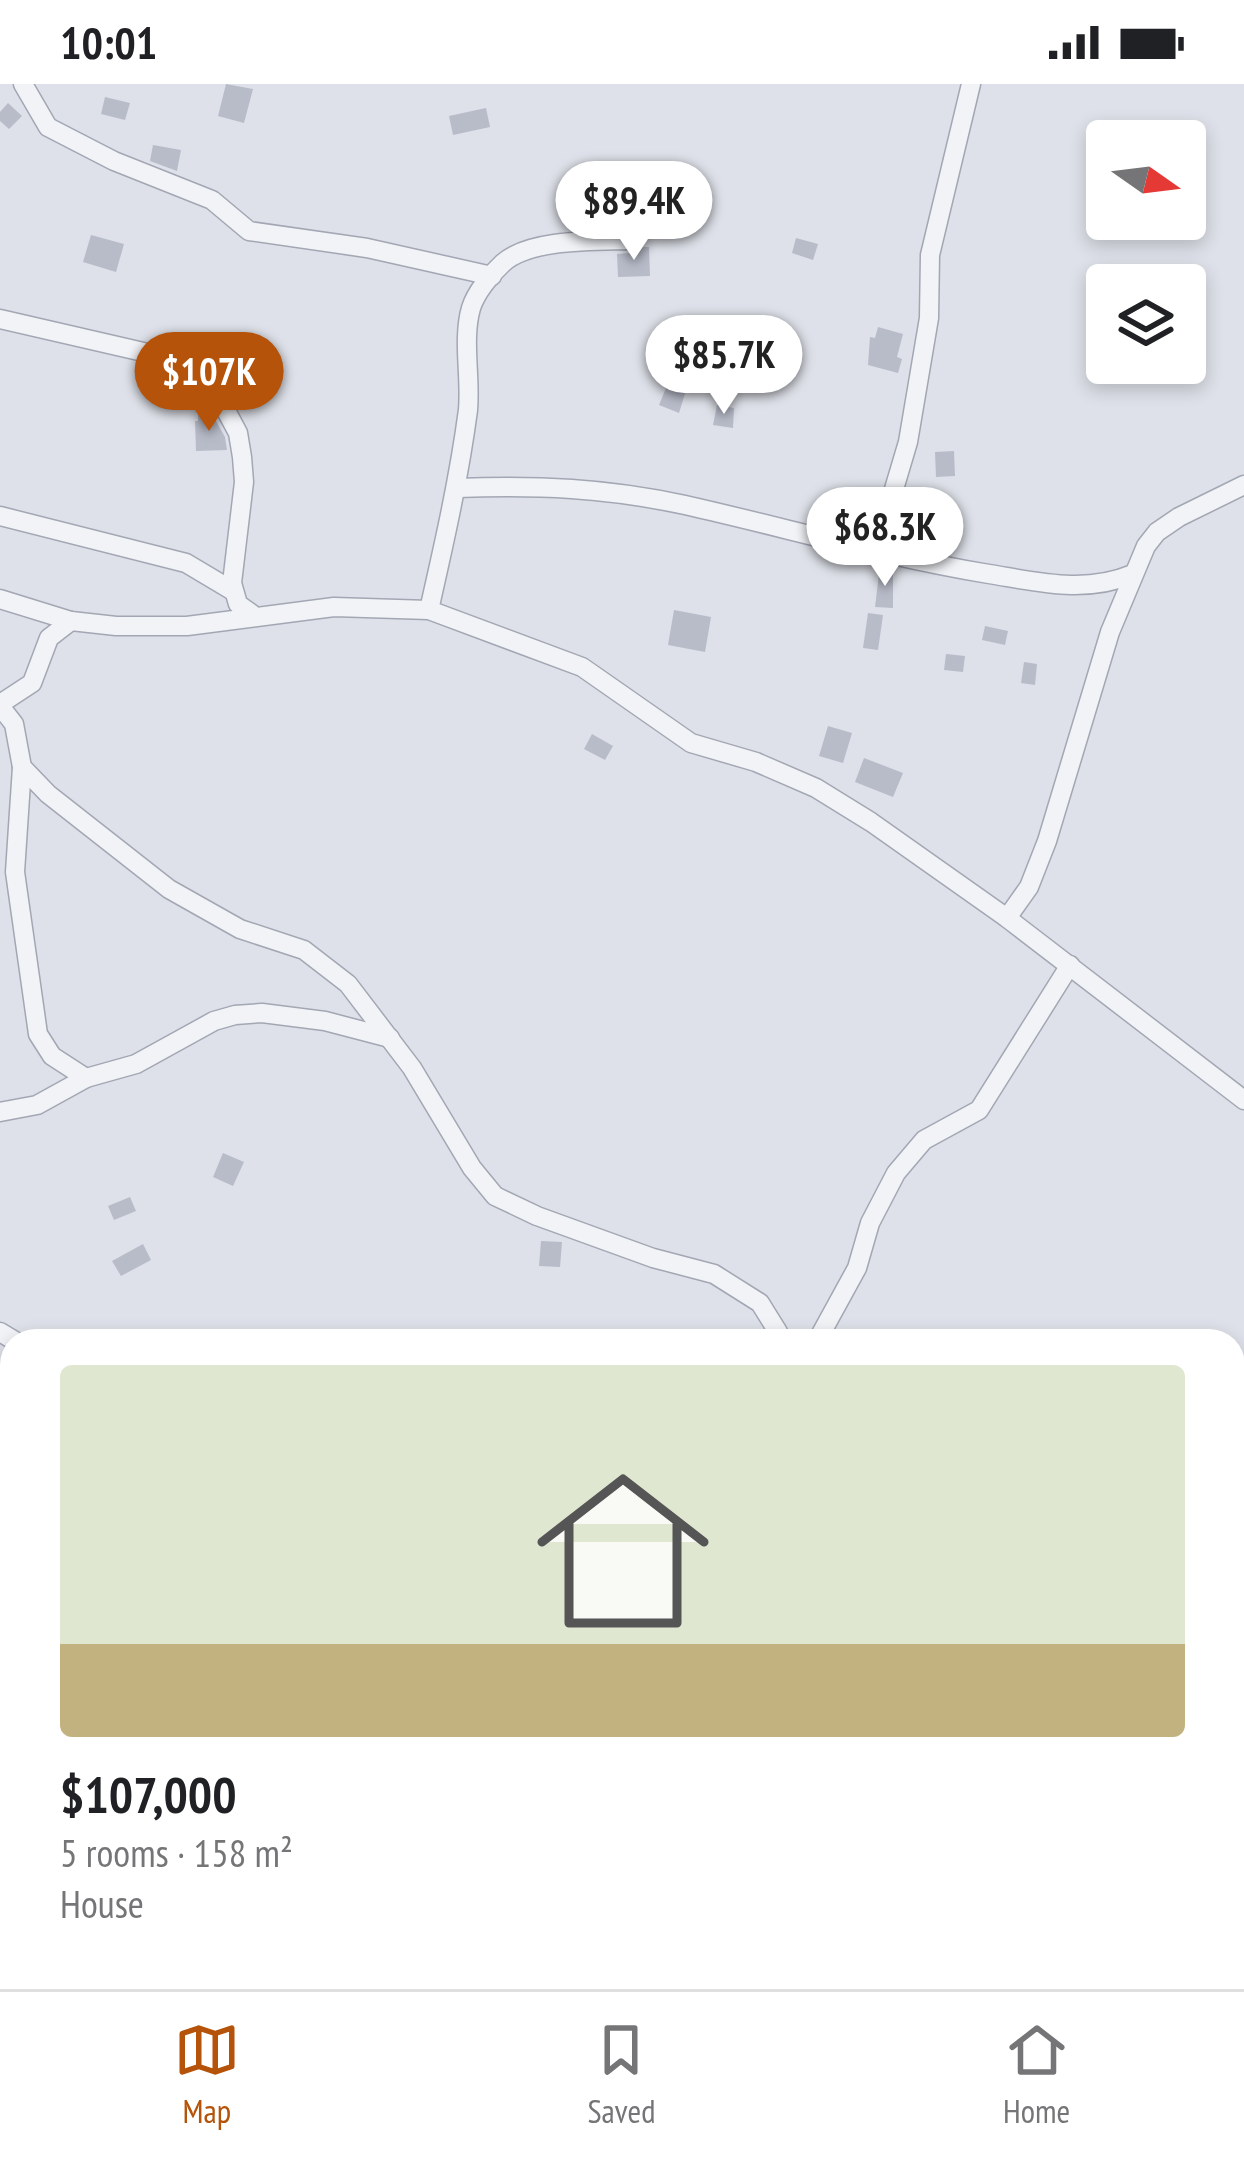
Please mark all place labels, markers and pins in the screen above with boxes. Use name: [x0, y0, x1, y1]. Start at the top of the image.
pin: $89.4K: [536, 161, 732, 263]
pin: $85.7K: [626, 315, 822, 417]
pin: $107K: [125, 332, 293, 434]
pin: $68.3K: [787, 487, 983, 589]

